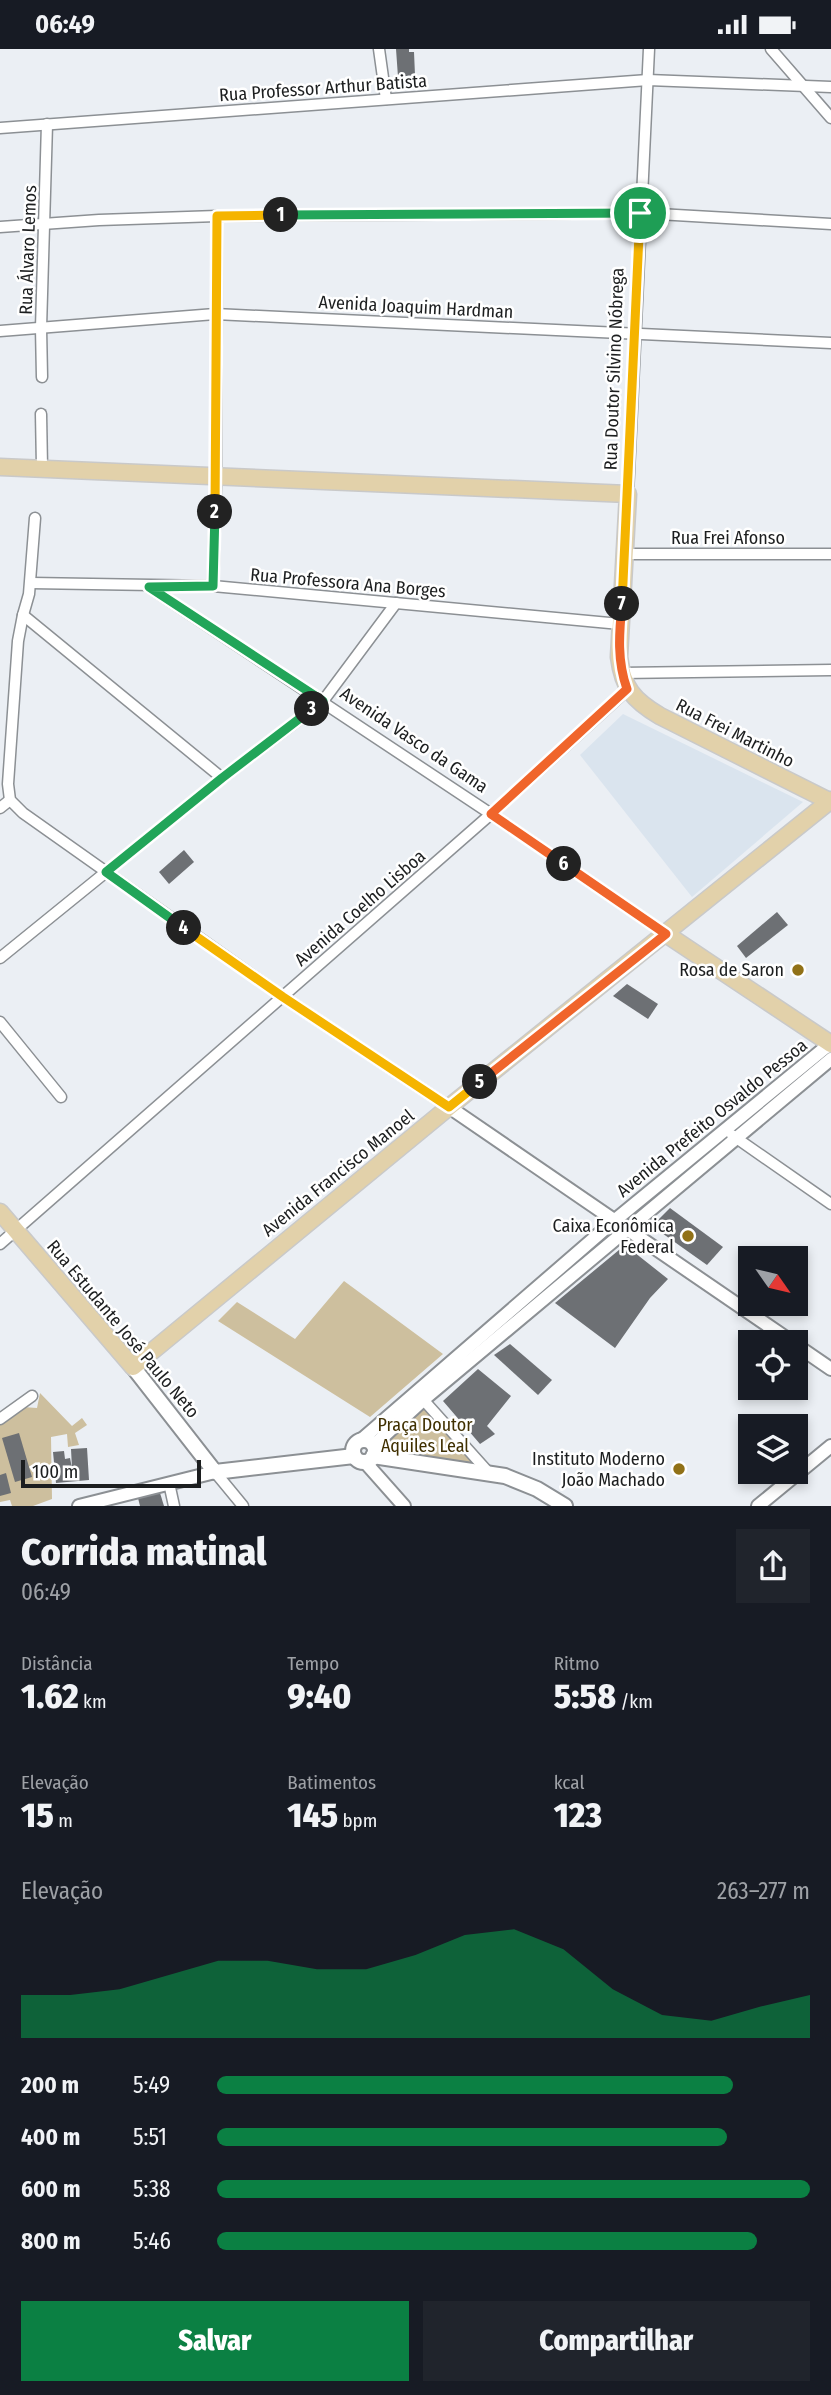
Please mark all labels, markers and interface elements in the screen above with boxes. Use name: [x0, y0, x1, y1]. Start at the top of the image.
text: 06:49: [35, 9, 95, 40]
street label: Rua Professor Arthur Batista: [218, 70, 428, 106]
pin: [610, 183, 670, 243]
street label: Rua Álvaro Lemos: [14, 184, 41, 315]
icon: arrive: [621, 194, 659, 232]
pin: 1: [264, 197, 298, 233]
text: 1: [276, 203, 285, 226]
street label: Rua Doutor Silvino Nóbrega: [599, 267, 629, 471]
street label: Avenida Joaquim Hardman: [318, 291, 514, 323]
pin: 2: [198, 495, 232, 529]
text: 2: [210, 500, 219, 523]
street label: Rua Frei Afonso: [671, 527, 785, 549]
street label: Rua Professora Ana Borges: [249, 563, 447, 603]
pin: 7: [604, 587, 640, 621]
text: 7: [617, 592, 626, 615]
street label: Avenida Vasco da Gama: [336, 682, 492, 798]
pin: 3: [294, 691, 330, 727]
street label: Rua Frei Martinho: [672, 694, 798, 772]
text: 3: [307, 697, 316, 720]
street label: Avenida Coelho Lisboa: [290, 845, 430, 971]
pin: 6: [546, 847, 582, 881]
text: 6: [559, 852, 568, 875]
pin: 4: [166, 911, 202, 945]
text: 4: [179, 916, 188, 939]
place label: Rosa de Saron: [679, 959, 784, 981]
marker: Rosa de Saron: [790, 962, 806, 978]
street label: Avenida Prefeito Osvaldo Pessoa: [612, 1034, 812, 1202]
pin: 5: [462, 1065, 498, 1099]
text: 5: [475, 1070, 484, 1093]
street label: Avenida Francisco Manoel: [257, 1105, 419, 1241]
place label: Caixa Econômica Federal: [552, 1215, 674, 1258]
marker: Caixa Econômica Federal: [680, 1228, 696, 1244]
street label: Rua Estudante José Paulo Neto: [42, 1236, 204, 1422]
north arrow: [738, 1246, 808, 1316]
map controls: [738, 1246, 808, 1484]
button: locate: [738, 1330, 808, 1400]
park label: Praça Doutor Aquiles Leal: [378, 1414, 473, 1457]
button: layers: [738, 1414, 808, 1484]
place label: Instituto Moderno João Machado: [532, 1448, 665, 1491]
scale bar: [21, 1457, 201, 1489]
text: 100 m: [32, 1460, 78, 1483]
marker: Instituto Moderno João Machado: [671, 1461, 687, 1477]
text: Corrida matinal: [21, 1529, 266, 1575]
button: share: [736, 1529, 810, 1603]
text: 06:49: [21, 1578, 71, 1606]
text: Distância: [21, 1652, 93, 1675]
text: Tempo: [287, 1652, 339, 1675]
text: Ritmo: [554, 1652, 600, 1675]
text: 1.62: [21, 1675, 79, 1717]
text: 9:40: [287, 1675, 351, 1717]
text: 5:58: [554, 1675, 616, 1717]
text: km: [79, 1690, 107, 1713]
text: /km: [616, 1690, 653, 1713]
text: Elevação: [21, 1771, 89, 1794]
text: Batimentos: [287, 1771, 376, 1794]
text: kcal: [554, 1771, 584, 1794]
text: 15: [21, 1794, 54, 1836]
text: 145: [287, 1794, 338, 1836]
text: 123: [554, 1794, 602, 1836]
text: m: [54, 1809, 73, 1832]
text: bpm: [338, 1809, 377, 1832]
text: Elevação: [21, 1877, 103, 1905]
text: 263–277 m: [717, 1877, 810, 1905]
text: 200 m: [21, 2071, 79, 2099]
text: 5:49: [133, 2071, 170, 2099]
text: 400 m: [21, 2123, 80, 2151]
text: 5:51: [133, 2123, 167, 2151]
text: 600 m: [21, 2175, 80, 2203]
text: 5:38: [133, 2175, 171, 2203]
text: 800 m: [21, 2227, 81, 2255]
text: 5:46: [133, 2227, 171, 2255]
button: Salvar: [21, 2301, 409, 2381]
button: Compartilhar: [423, 2301, 810, 2381]

